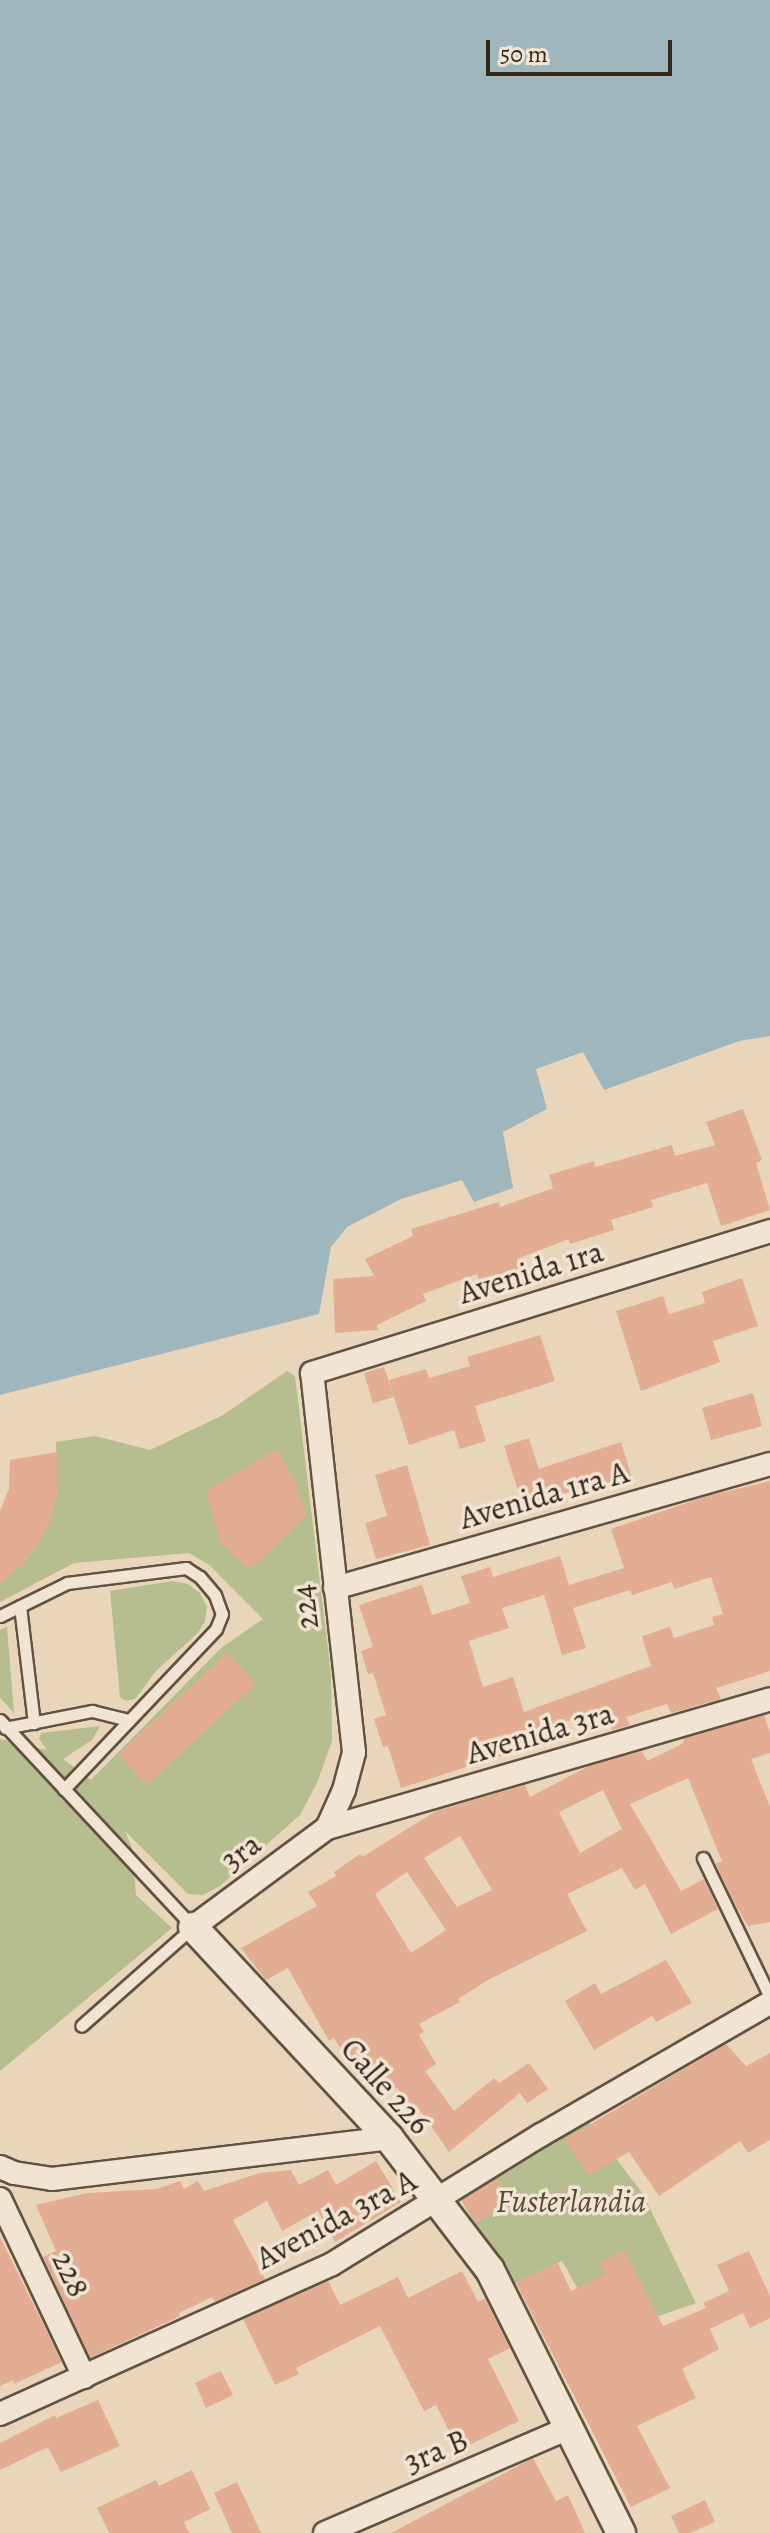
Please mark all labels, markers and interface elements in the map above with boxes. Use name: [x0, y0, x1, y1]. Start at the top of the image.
scale bar: [490, 24, 676, 74]
text: 50 m: [500, 38, 548, 70]
street label: Avenida 1ra: [454, 1232, 608, 1312]
street label: Avenida 1ra A: [455, 1453, 633, 1537]
street label: 224: [283, 1582, 327, 1632]
street label: Avenida 3ra: [462, 1694, 618, 1772]
street label: 3ra: [213, 1825, 269, 1879]
street label: Calle 226: [333, 2030, 439, 2142]
street label: Avenida 3ra A: [249, 2161, 423, 2277]
park label: Fusterlandia: [496, 2182, 646, 2220]
street label: 228: [44, 2245, 98, 2303]
street label: 3ra B: [398, 2421, 474, 2481]

